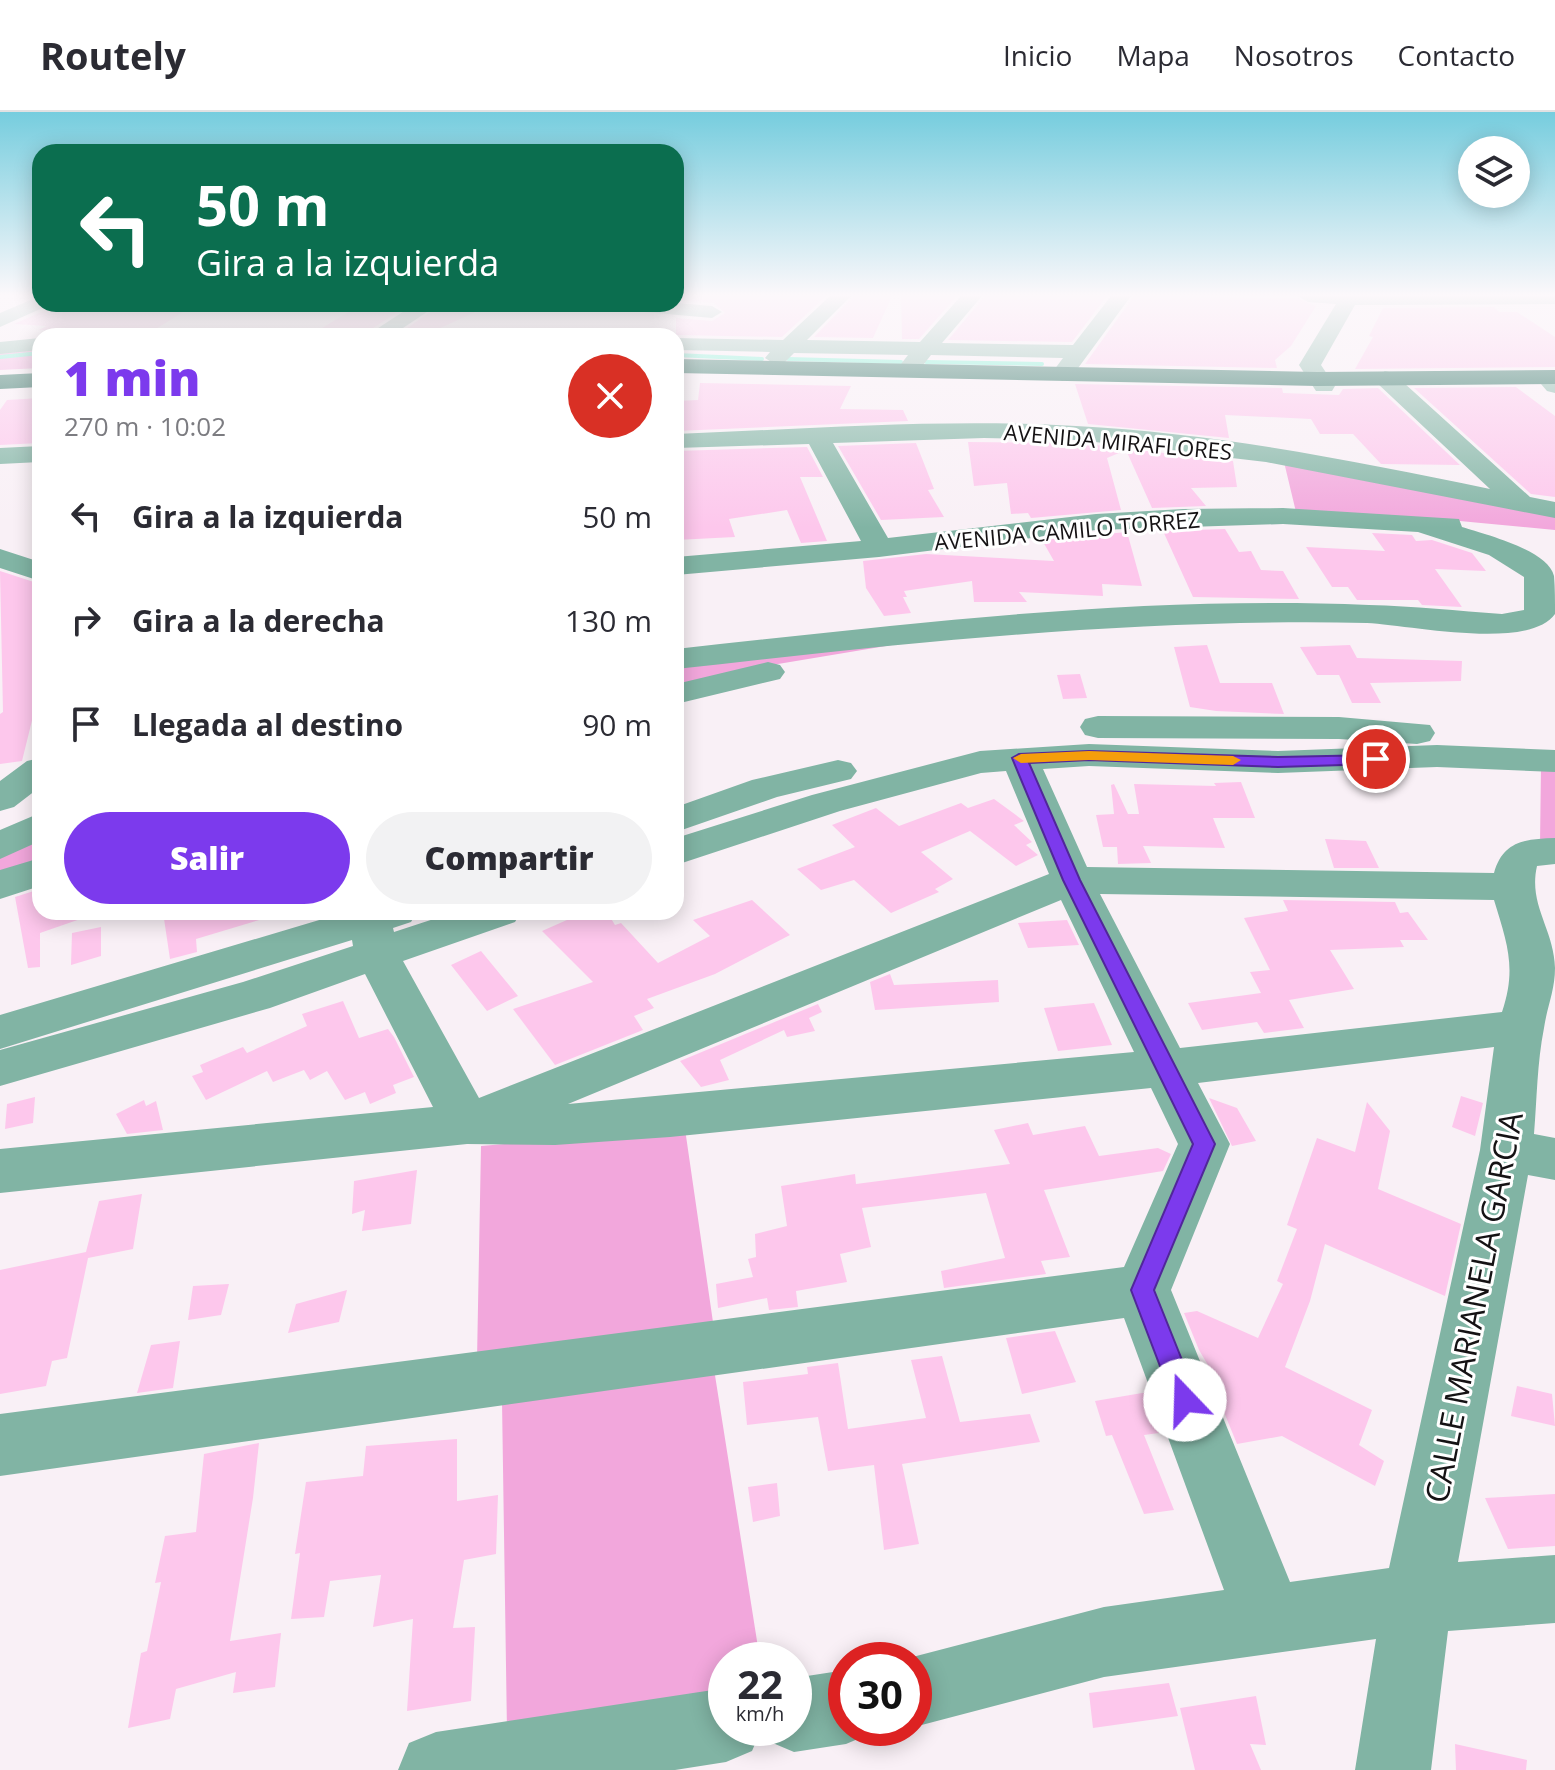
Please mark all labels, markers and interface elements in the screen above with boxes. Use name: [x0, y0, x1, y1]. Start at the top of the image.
text: Routely: [40, 29, 186, 81]
text: Inicio: [1003, 36, 1072, 74]
text: Mapa: [1116, 36, 1190, 74]
text: Nosotros: [1234, 36, 1354, 74]
text: Contacto: [1398, 36, 1515, 74]
map controls: [1458, 136, 1530, 208]
button: layers: [1458, 136, 1530, 208]
text: 50 m: [196, 166, 330, 242]
icon: left: [64, 176, 168, 280]
text: Gira a la izquierda: [196, 238, 499, 287]
text: 1 min: [64, 345, 200, 410]
button: close: [568, 354, 652, 438]
text: 270 m · 10:02: [64, 408, 226, 444]
street label: AVENIDA MIRAFLORES: [1003, 416, 1233, 466]
icon: left: [64, 494, 108, 538]
text: Gira a la izquierda: [132, 496, 404, 537]
text: 50 m: [582, 496, 652, 537]
street label: AVENIDA CAMILO TORREZ: [933, 503, 1201, 557]
icon: right: [64, 598, 108, 642]
text: Gira a la derecha: [132, 600, 385, 641]
text: 130 m: [565, 600, 652, 641]
icon: arrive: [64, 702, 108, 746]
text: Llegada al destino: [132, 704, 403, 745]
text: 90 m: [582, 704, 652, 745]
pin: [1342, 725, 1410, 793]
icon: arrive: [1354, 737, 1398, 781]
button: Salir: [64, 812, 350, 904]
button: Compartir: [366, 812, 652, 904]
street label: CALLE MARIANELA GARCIA: [1414, 1107, 1532, 1506]
position arrow: [1143, 1358, 1227, 1442]
speed limit sign: 30: [828, 1642, 932, 1746]
text: 22: [737, 1656, 783, 1711]
text: km/h: [736, 1700, 784, 1727]

